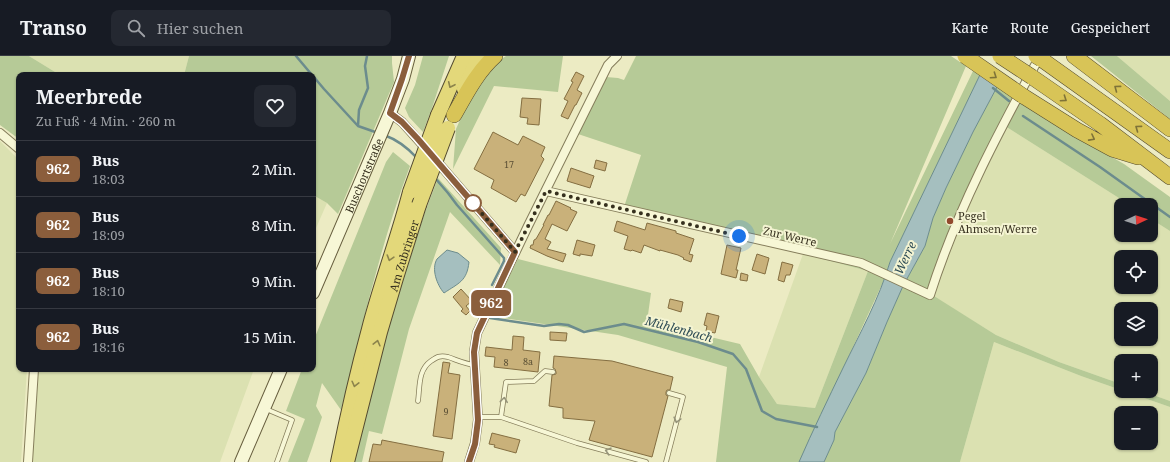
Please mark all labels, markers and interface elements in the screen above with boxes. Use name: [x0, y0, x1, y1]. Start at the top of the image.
search box: [111, 10, 391, 46]
text: Transo: [20, 15, 87, 41]
icon: search: [125, 17, 147, 39]
text: Hier suchen: [157, 18, 243, 38]
text: Karte: [952, 18, 988, 37]
text: Route: [1010, 18, 1049, 37]
text: Gespeichert: [1071, 18, 1150, 37]
one-way arrow: [990, 71, 997, 79]
one-way arrow: [448, 81, 456, 89]
text: Meerbrede: [36, 84, 142, 110]
button: heart: [254, 85, 296, 127]
one-way arrow: [1114, 86, 1121, 93]
one-way arrow: [1060, 95, 1067, 102]
text: Zu Fuß · 4 Min. · 260 m: [36, 112, 176, 130]
one-way arrow: [1136, 126, 1143, 133]
one-way arrow: [1087, 134, 1095, 141]
street label: Buschortstraße: [341, 135, 386, 215]
text: Bus: [92, 150, 119, 170]
house number: 17: [504, 158, 514, 171]
text: 962: [46, 159, 70, 178]
text: 2 Min.: [251, 159, 296, 179]
text: 18:03: [92, 170, 125, 188]
unlabelled marker: [464, 194, 482, 212]
north arrow: [1114, 198, 1158, 242]
map controls: [1114, 198, 1158, 450]
text: Bus: [92, 206, 119, 226]
place label: Pegel Ahmsen/Werre: [958, 208, 1037, 236]
text: 962: [46, 215, 70, 234]
text: 8 Min.: [251, 215, 296, 235]
marker: Pegel Ahmsen/Werre: [945, 216, 955, 226]
street label: Am Zubringer: [385, 217, 422, 293]
street label: Zur Werre: [762, 223, 818, 249]
text: 18:09: [92, 226, 125, 244]
your location: [729, 226, 749, 246]
water label: Werre: [890, 239, 920, 277]
button: locate: [1114, 250, 1158, 294]
one-way arrow: [387, 255, 395, 262]
text: Bus: [92, 262, 119, 282]
text: 962: [46, 271, 70, 290]
text: 9 Min.: [251, 271, 296, 291]
text: 18:10: [92, 282, 125, 300]
line badge: 962: [468, 290, 514, 316]
text: 962: [479, 293, 503, 312]
button: layers: [1114, 302, 1158, 346]
water label: Mühlenbach: [642, 312, 715, 346]
text: Bus: [92, 318, 119, 338]
text: 962: [46, 327, 70, 346]
text: 15 Min.: [243, 327, 296, 347]
text: 18:16: [92, 338, 125, 356]
one-way arrow: [373, 340, 381, 346]
button: +: [1114, 354, 1158, 398]
house number: 8a: [523, 355, 533, 368]
house number: 8: [503, 356, 509, 369]
one-way arrow: [352, 380, 360, 387]
one-way arrow: [499, 397, 508, 403]
house number: 9: [443, 405, 449, 418]
button: −: [1114, 406, 1158, 450]
one-way arrow: [673, 417, 682, 424]
one-way arrow: [605, 447, 612, 456]

